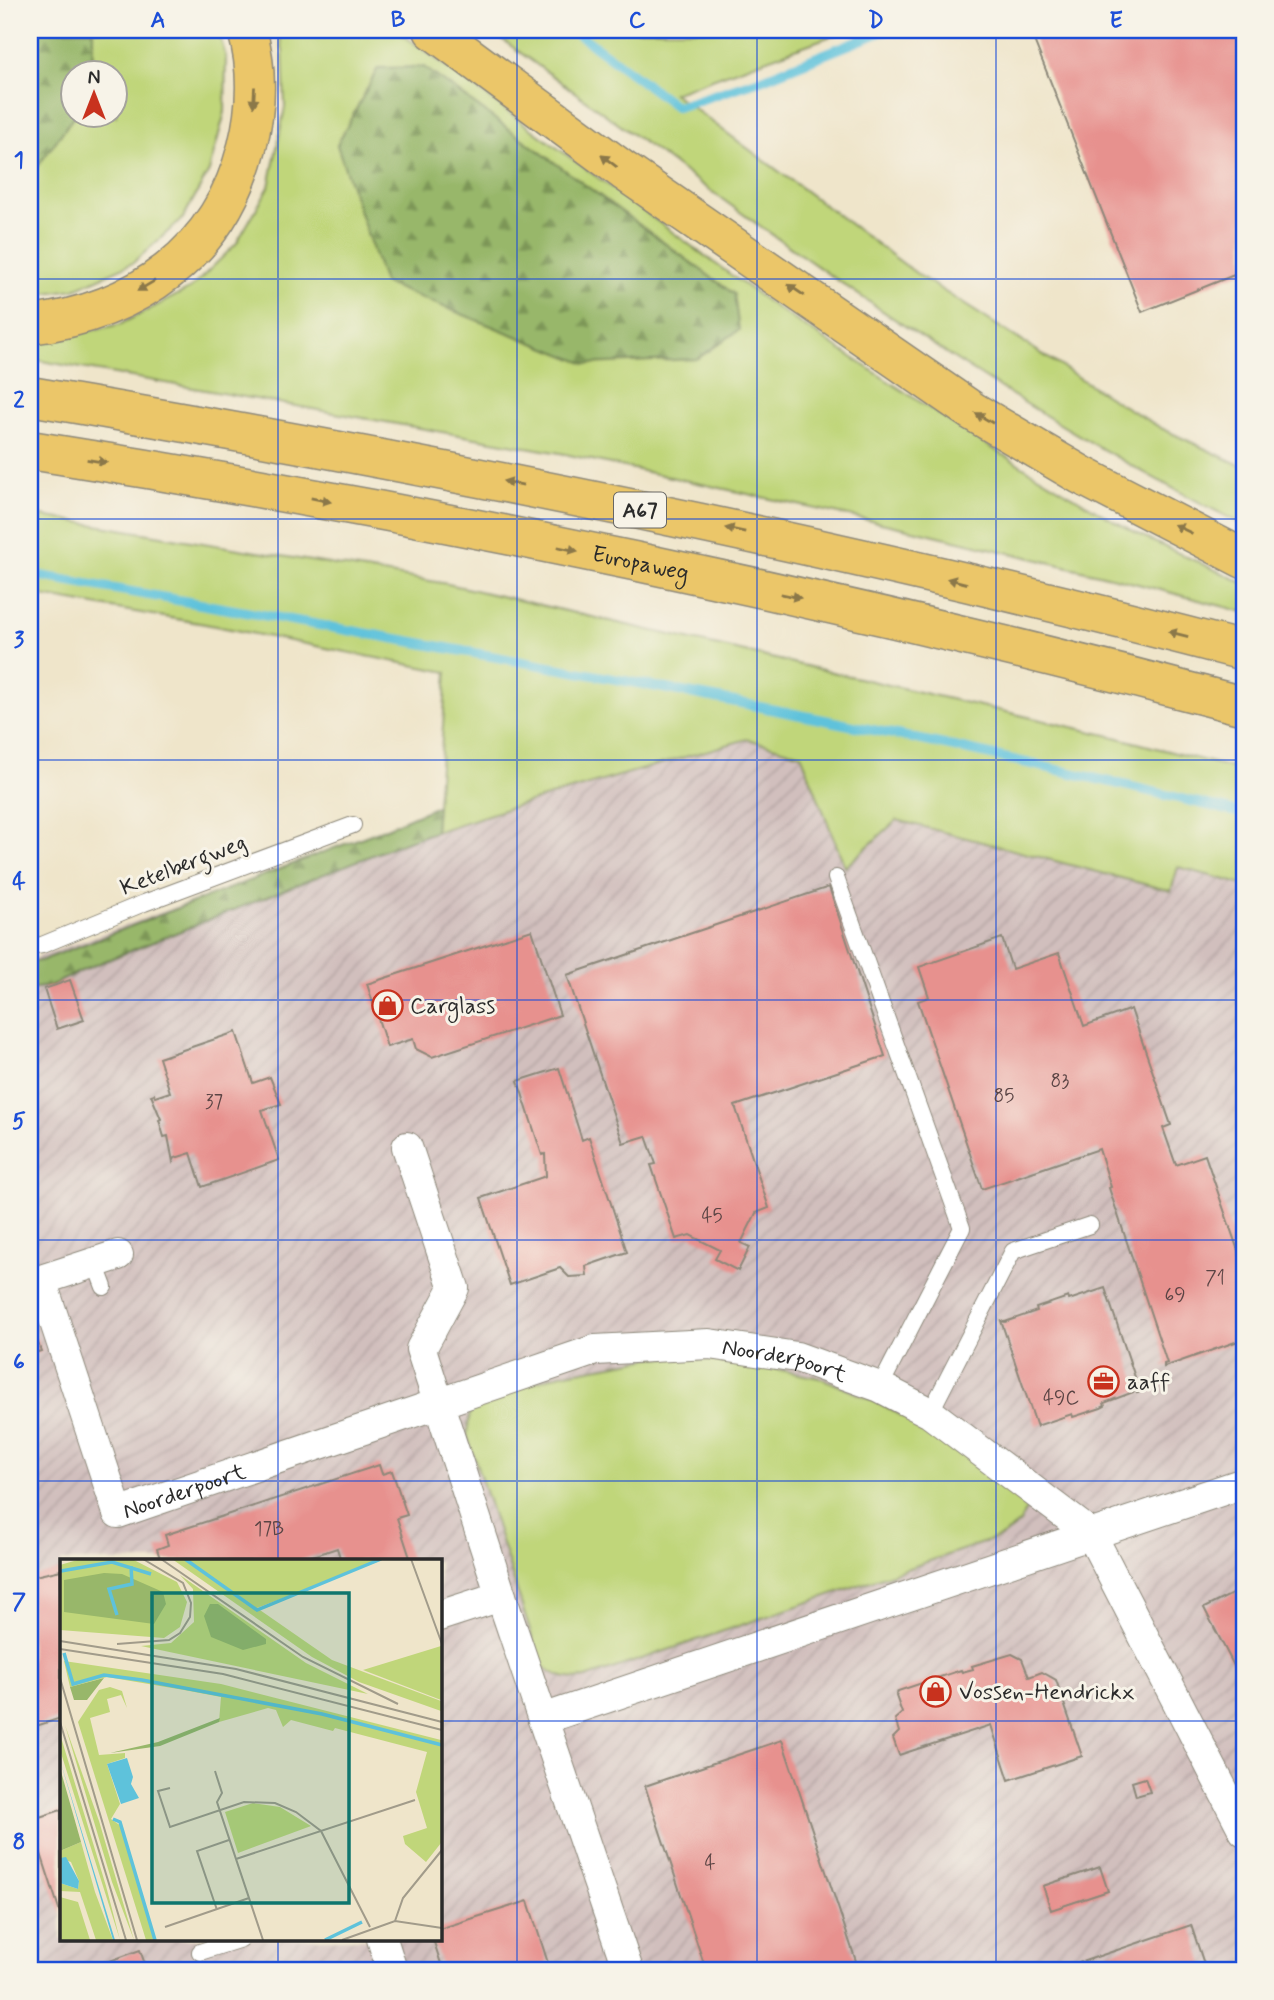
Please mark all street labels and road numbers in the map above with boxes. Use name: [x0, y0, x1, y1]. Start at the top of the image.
road number: A67: [614, 492, 666, 528]
street label: Europaweg: [589, 540, 691, 591]
street label: Ketelbergweg: [116, 828, 252, 906]
street label: Noorderpoort: [720, 1333, 851, 1391]
street label: Noorderpoort: [119, 1457, 250, 1527]

